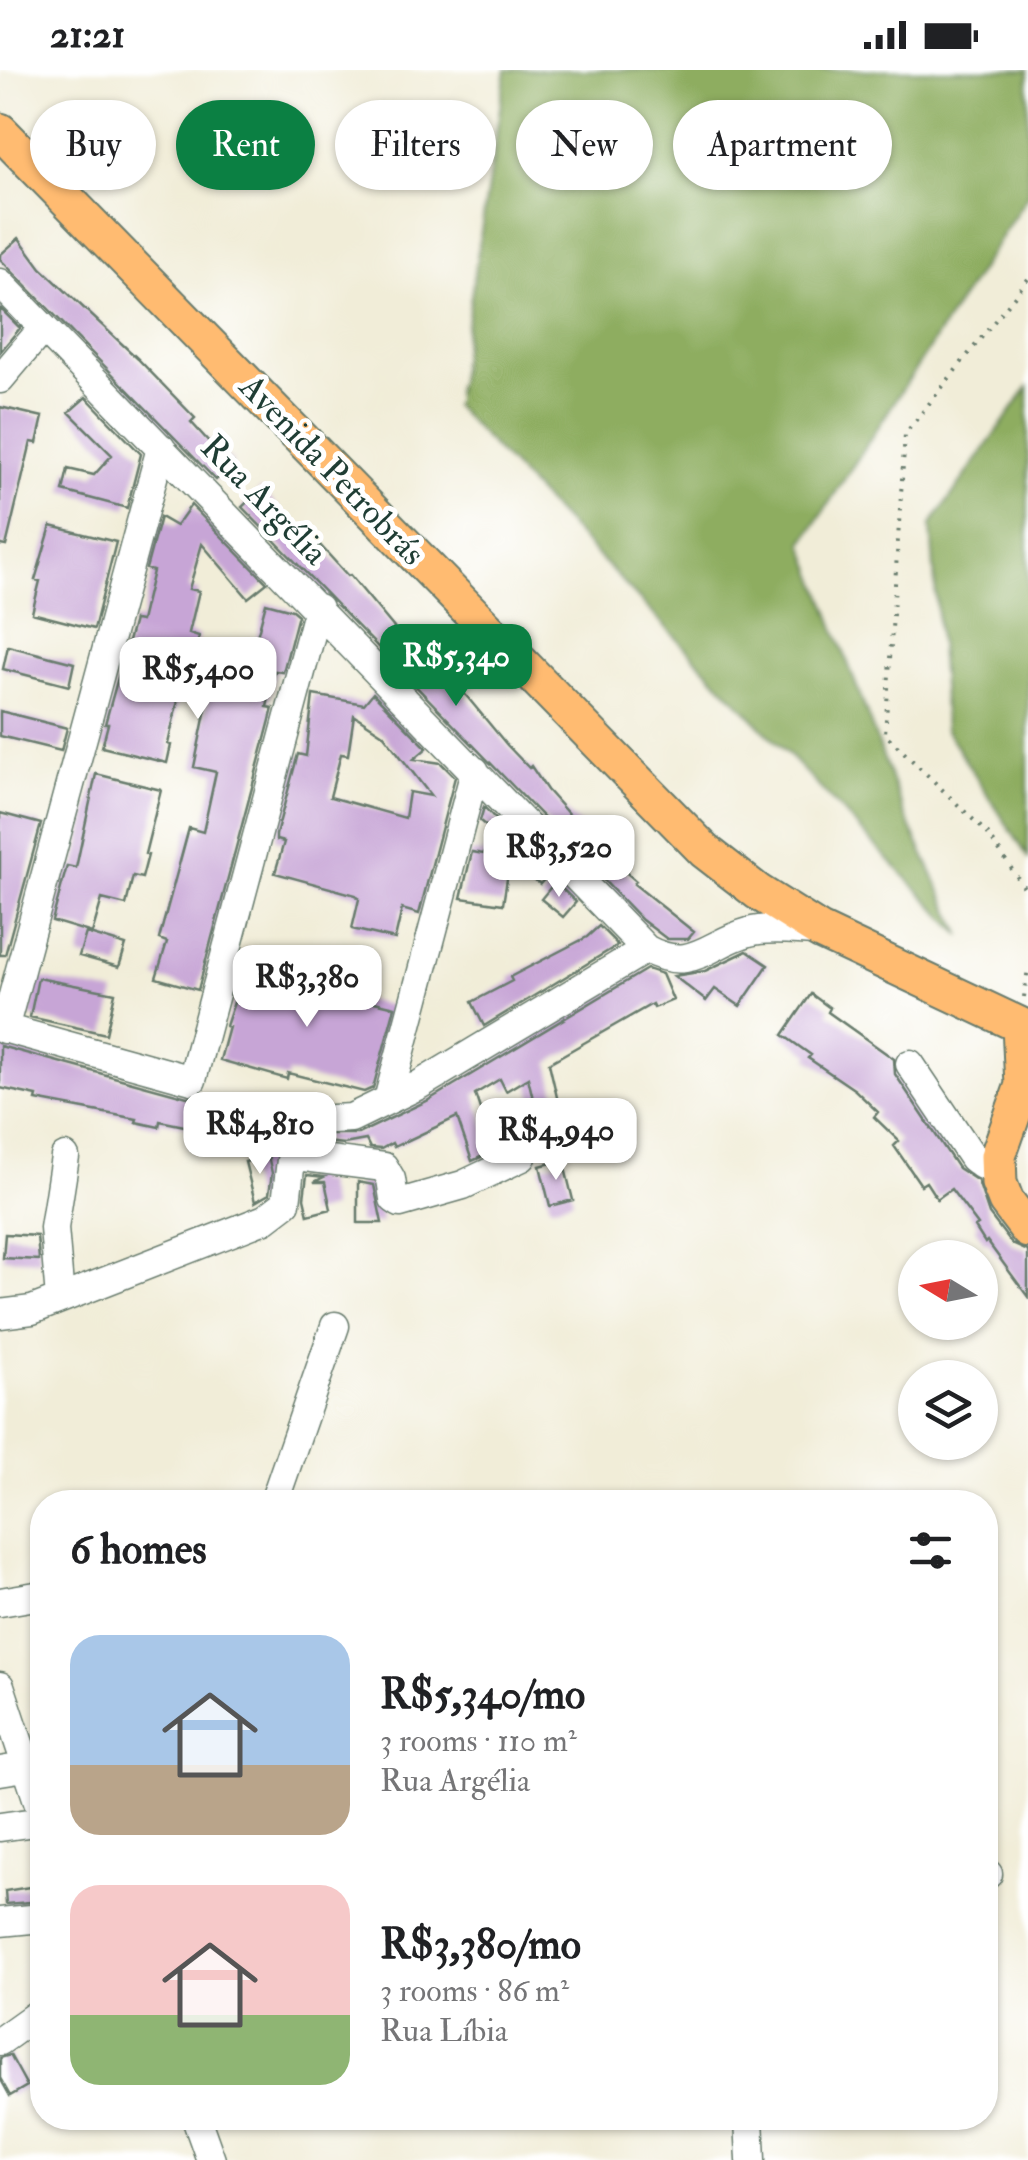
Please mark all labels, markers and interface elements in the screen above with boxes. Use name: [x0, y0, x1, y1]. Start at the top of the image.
text: 21:21: [50, 11, 125, 59]
chip: Buy: [30, 100, 156, 190]
chip: Rent: [176, 100, 315, 190]
chip: Filters: [335, 100, 496, 190]
chip: New: [516, 100, 653, 190]
chip: Apartment: [673, 100, 892, 190]
street label: Avenida Petrobrás: [229, 365, 434, 575]
street label: Rua Argélia: [191, 426, 337, 575]
pin: R$5,340: [364, 624, 548, 709]
text: R$5,340: [402, 636, 510, 676]
pin: R$5,400: [106, 637, 290, 722]
text: R$5,400: [142, 649, 254, 689]
pin: R$3,520: [467, 815, 651, 900]
text: R$3,520: [506, 827, 612, 867]
pin: R$3,380: [215, 945, 399, 1030]
text: R$3,380: [255, 957, 359, 997]
pin: R$4,810: [168, 1092, 352, 1177]
pin: R$4,940: [464, 1098, 648, 1183]
text: R$4,810: [205, 1104, 315, 1144]
text: R$4,940: [498, 1110, 614, 1150]
north arrow: [898, 1240, 998, 1340]
map controls: [898, 1240, 998, 1460]
button: layers: [898, 1360, 998, 1460]
icon: filters: [903, 1523, 958, 1578]
text: 6 homes: [70, 1524, 207, 1576]
text: R$5,340/mo: [380, 1669, 585, 1721]
icon: home: [150, 1675, 270, 1795]
text: 3 rooms · 110 m²: [380, 1721, 577, 1761]
text: Rua Argélia: [380, 1761, 530, 1801]
text: R$3,380/mo: [380, 1919, 581, 1971]
icon: home: [150, 1925, 270, 2045]
text: 3 rooms · 86 m²: [380, 1971, 569, 2011]
text: Rua Líbia: [380, 2011, 508, 2051]

